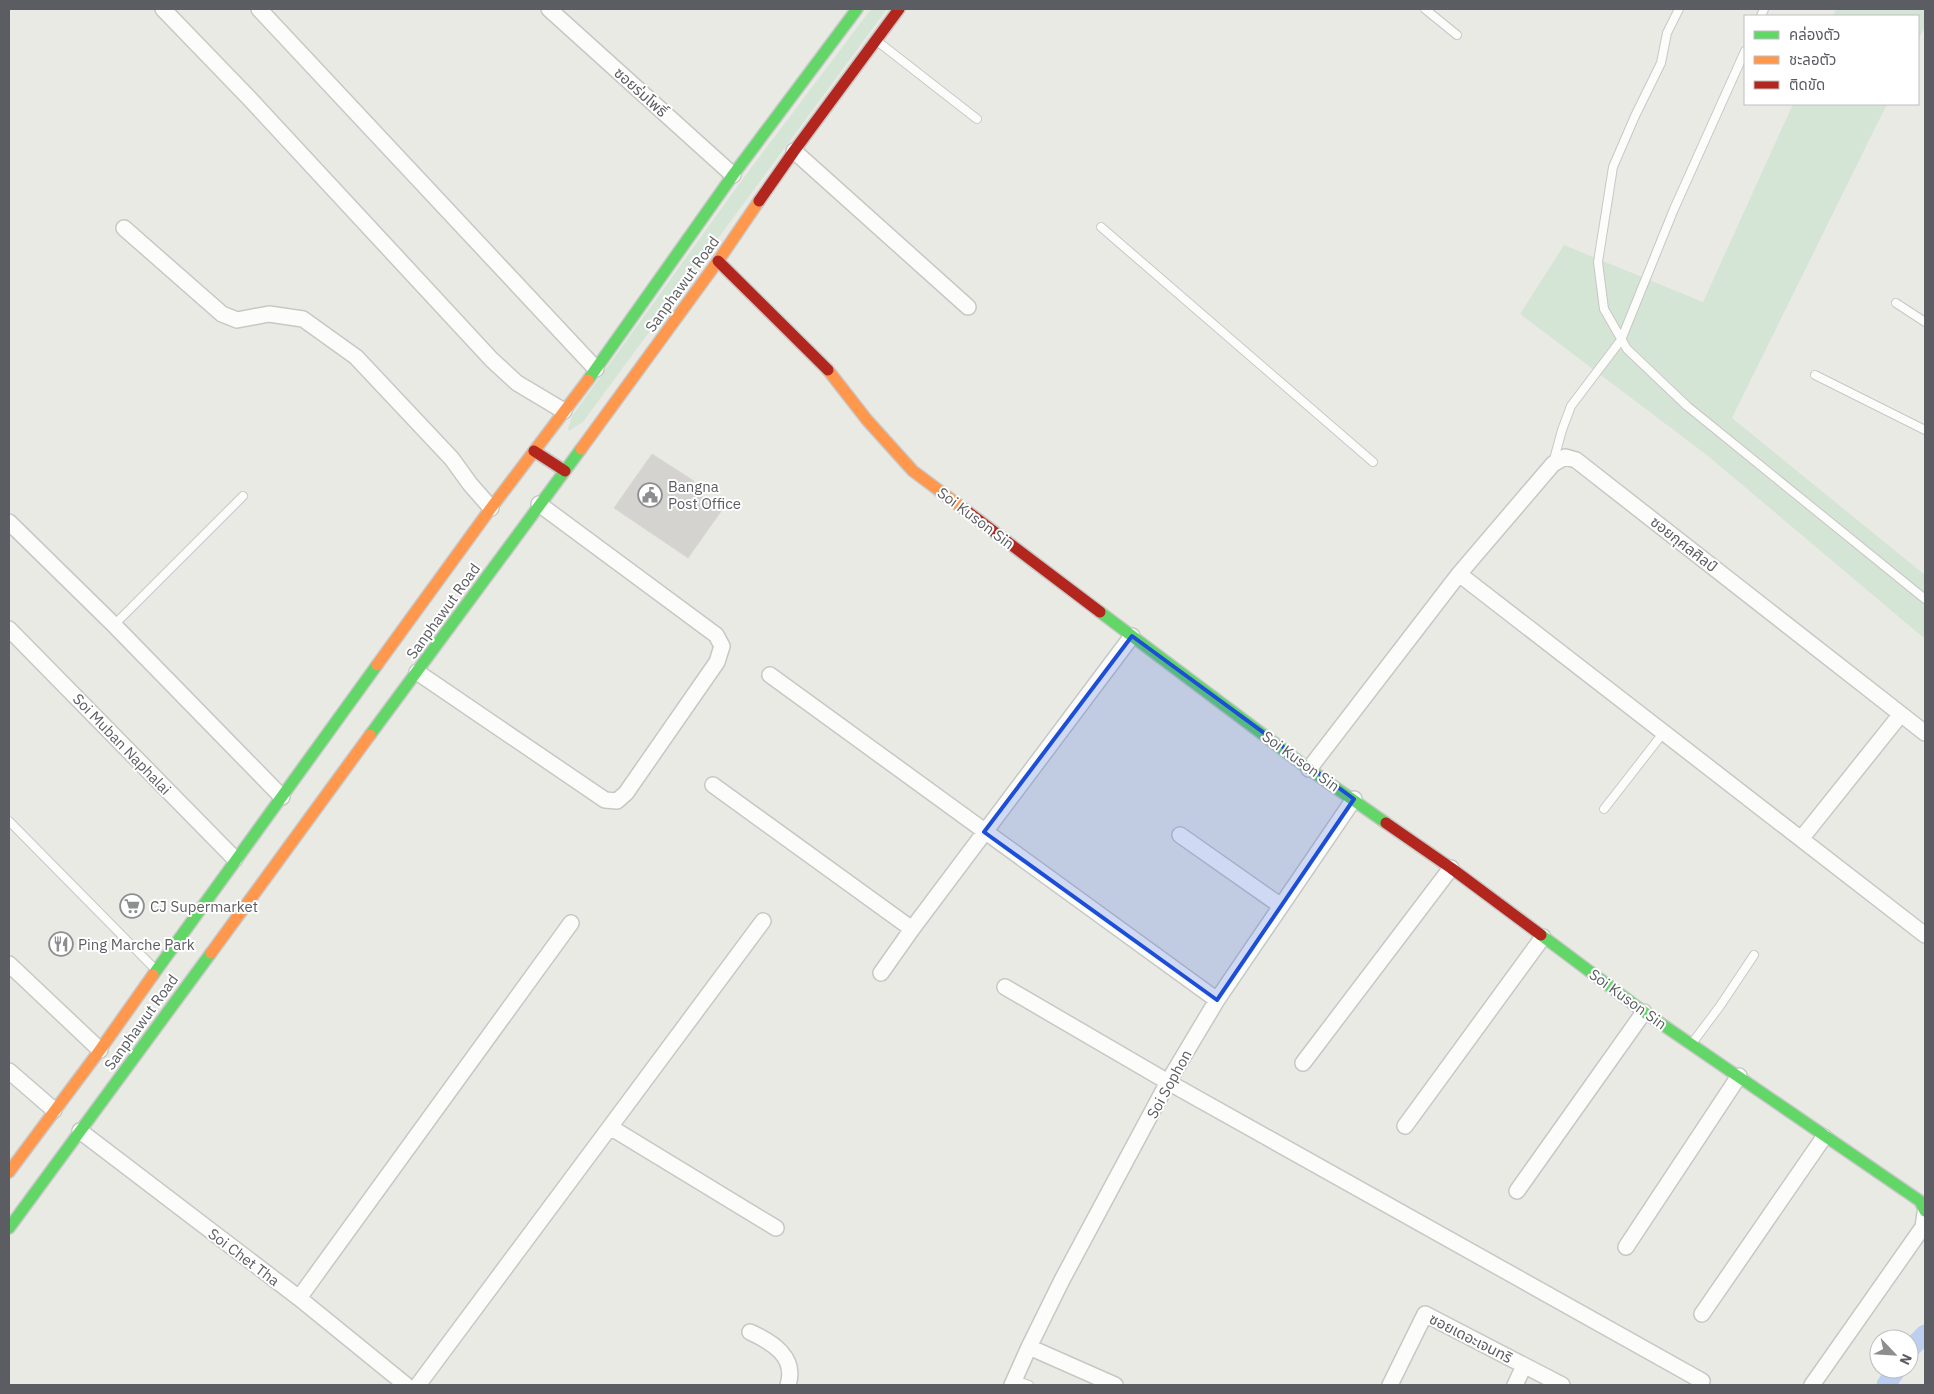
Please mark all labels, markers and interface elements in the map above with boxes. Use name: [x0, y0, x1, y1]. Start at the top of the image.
legend: [1744, 15, 1919, 105]
text: คล่องตัว: [1789, 25, 1840, 44]
text: ชะลอตัว: [1789, 50, 1836, 69]
street label: ซอยร่มโพธิ์: [610, 63, 672, 121]
text: ติดขัด: [1789, 75, 1825, 94]
street label: Sanphawut Road: [641, 232, 723, 336]
place label: Bangna Post Office: [668, 477, 741, 513]
public building icon: Bangna Post Office: [637, 482, 663, 508]
street label: Soi Kuson Sin: [934, 483, 1018, 553]
street label: ซอยกุศลศิลป์: [1647, 512, 1721, 576]
street label: Sanphawut Road: [402, 559, 484, 663]
street label: Soi Muban Naphalai: [69, 689, 175, 799]
street label: Soi Kuson Sin: [1259, 727, 1343, 795]
supermarket icon: CJ Supermarket: [119, 893, 145, 919]
place label: CJ Supermarket: [150, 897, 258, 916]
restaurant icon: Ping Marche Park: [48, 931, 74, 957]
place label: Ping Marche Park: [78, 935, 195, 954]
street label: Soi Kuson Sin: [1586, 965, 1670, 1033]
street label: Sanphawut Road: [100, 970, 182, 1074]
street label: Soi Sophon: [1142, 1046, 1196, 1122]
street label: Soi Chet Tha: [205, 1224, 283, 1290]
street label: ซอยเดอะเจนทริ: [1426, 1309, 1516, 1367]
north arrow: [1869, 1329, 1919, 1379]
text: N: [1895, 1351, 1916, 1368]

